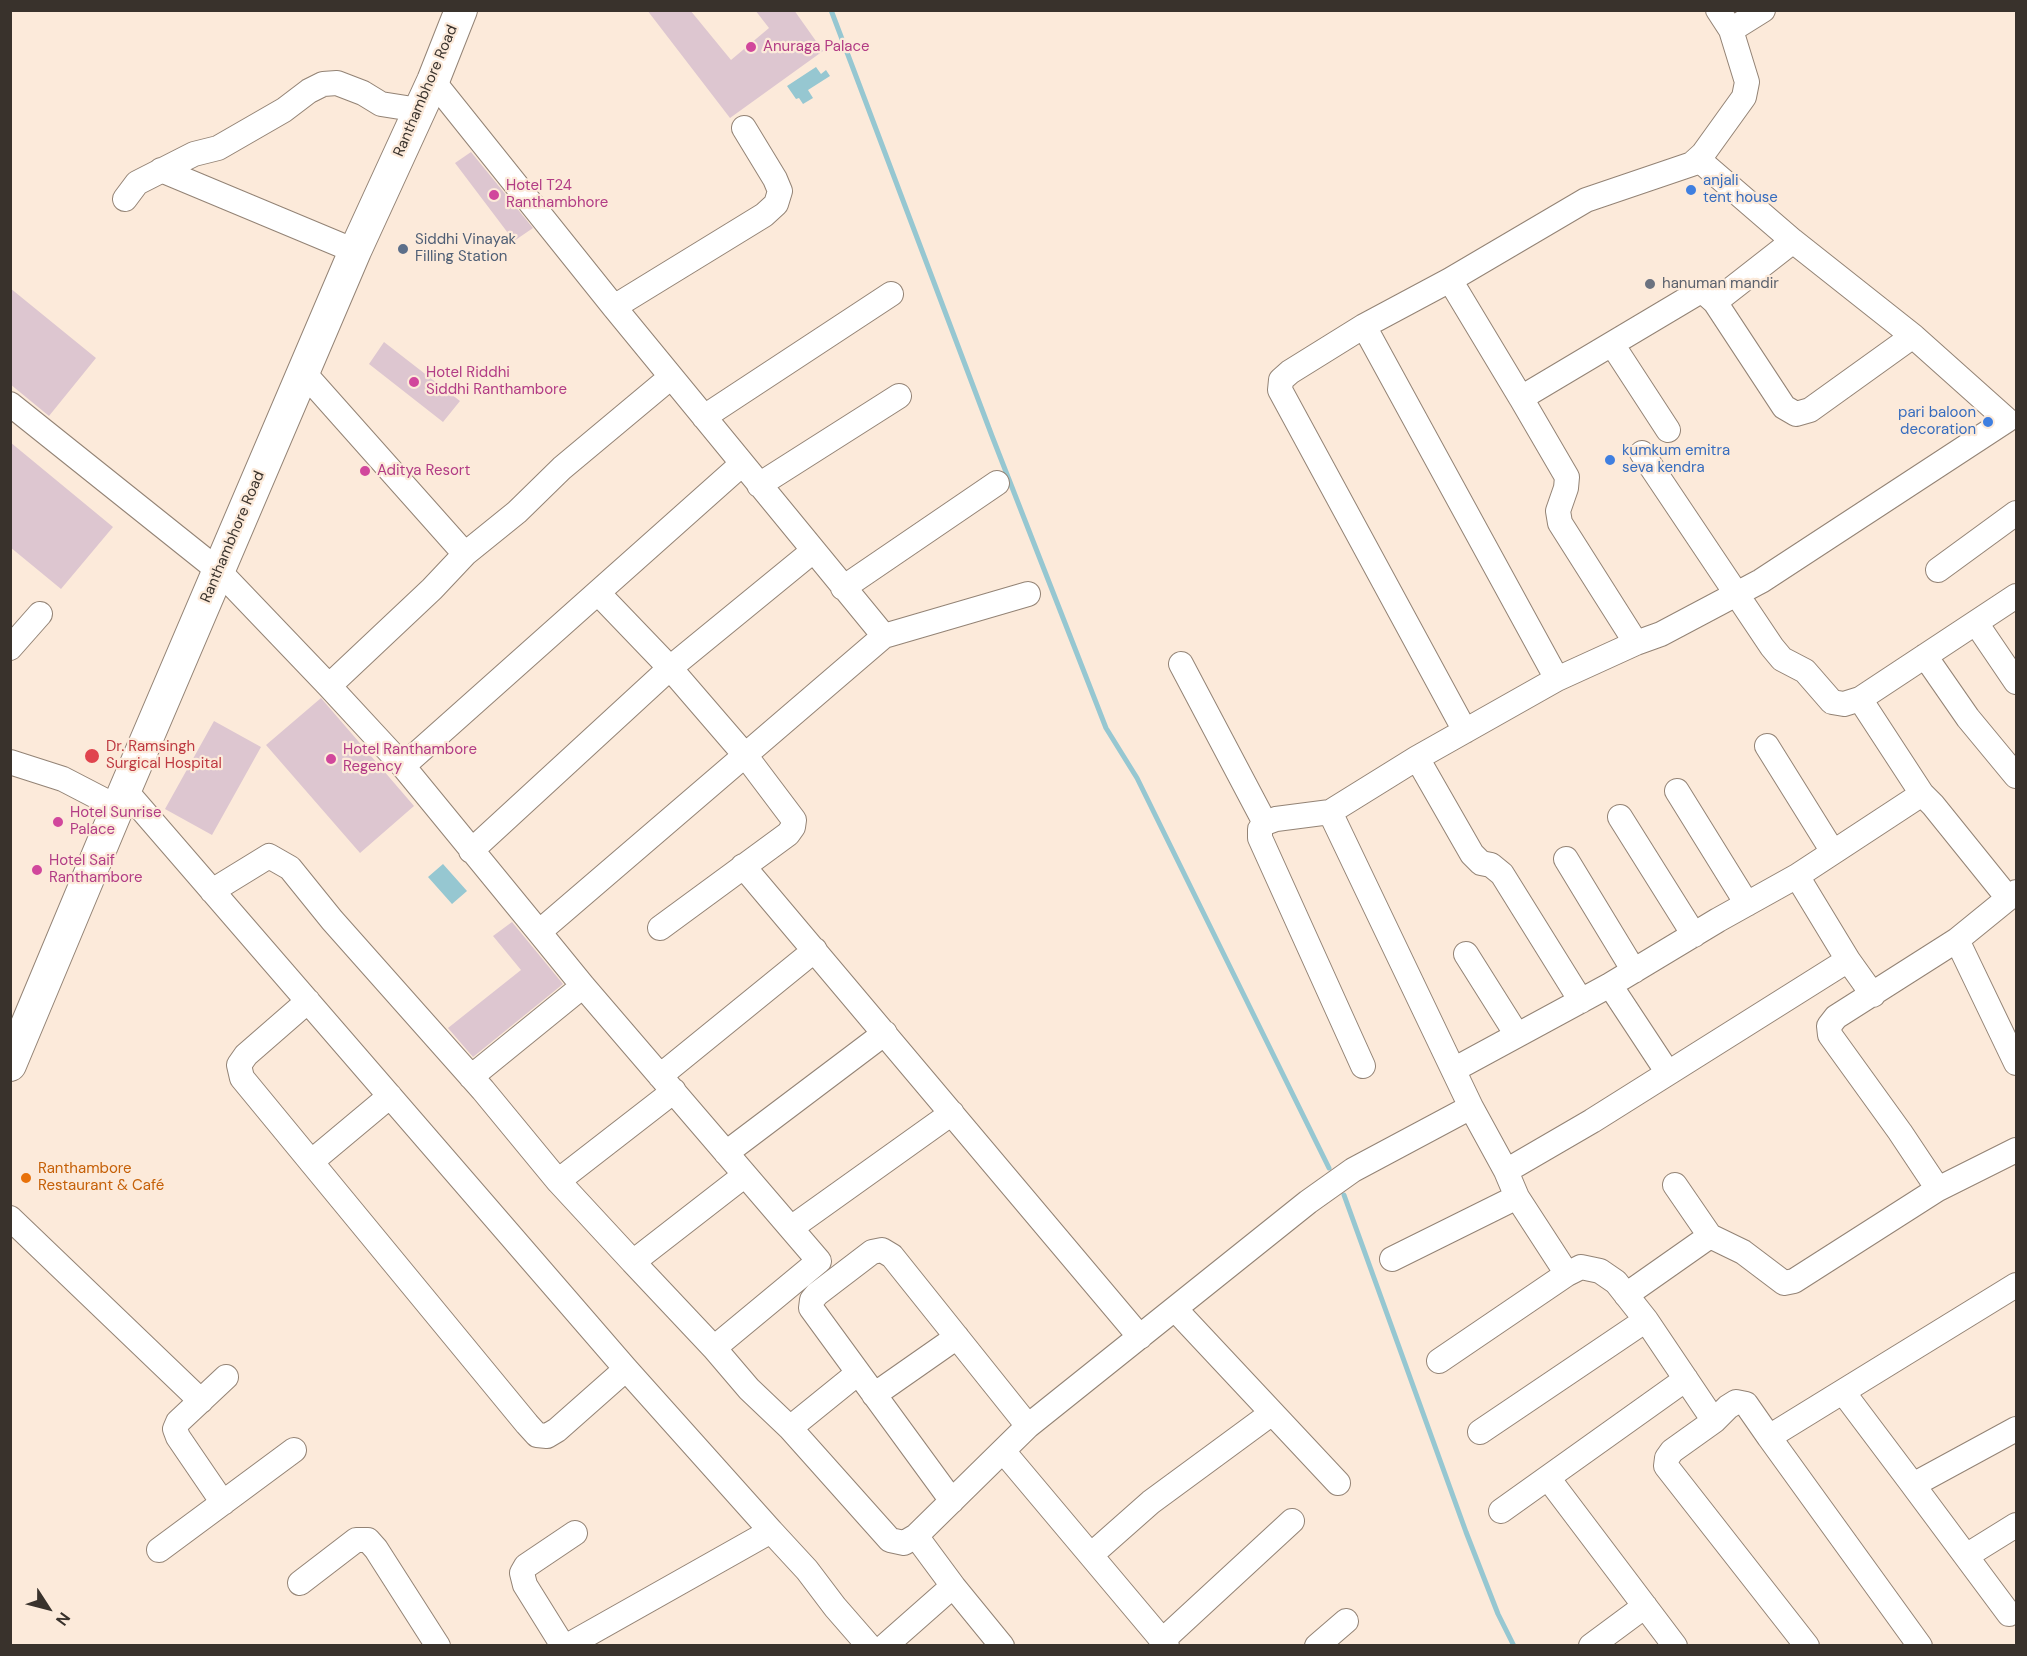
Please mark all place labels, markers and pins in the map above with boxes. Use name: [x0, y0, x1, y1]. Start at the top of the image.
place label: Anuraga Palace: [763, 38, 870, 56]
marker: Anuraga Palace: [744, 40, 758, 54]
place label: anjali tent house: [1703, 172, 1778, 207]
place label: Hotel T24 Ranthambhore: [506, 177, 608, 212]
marker: anjali tent house: [1684, 183, 1698, 197]
marker: Hotel T24 Ranthambhore: [487, 188, 501, 202]
place label: Siddhi Vinayak Filling Station: [415, 231, 516, 266]
marker: Siddhi Vinayak Filling Station: [396, 242, 410, 256]
place label: hanuman mandir: [1662, 275, 1779, 293]
marker: hanuman mandir: [1643, 277, 1657, 291]
place label: Hotel Riddhi Siddhi Ranthambore: [426, 364, 567, 399]
marker: Hotel Riddhi Siddhi Ranthambore: [407, 375, 421, 389]
place label: pari baloon decoration: [1898, 404, 1976, 439]
marker: pari baloon decoration: [1981, 415, 1995, 429]
place label: kumkum emitra seva kendra: [1622, 442, 1730, 477]
marker: kumkum emitra seva kendra: [1603, 453, 1617, 467]
place label: Aditya Resort: [377, 462, 470, 480]
marker: Aditya Resort: [358, 464, 372, 478]
place label: Dr. Ramsingh Surgical Hospital: [106, 738, 222, 773]
place label: Hotel Ranthambore Regency: [343, 741, 477, 776]
marker: Dr. Ramsingh Surgical Hospital: [83, 747, 101, 765]
marker: Hotel Ranthambore Regency: [324, 752, 338, 766]
place label: Hotel Sunrise Palace: [70, 804, 161, 839]
marker: Hotel Sunrise Palace: [51, 815, 65, 829]
place label: Hotel Saif Ranthambore: [49, 852, 143, 887]
marker: Hotel Saif Ranthambore: [30, 863, 44, 877]
place label: Ranthambore Restaurant & Café: [38, 1160, 164, 1195]
marker: Ranthambore Restaurant & Café: [19, 1171, 33, 1185]

